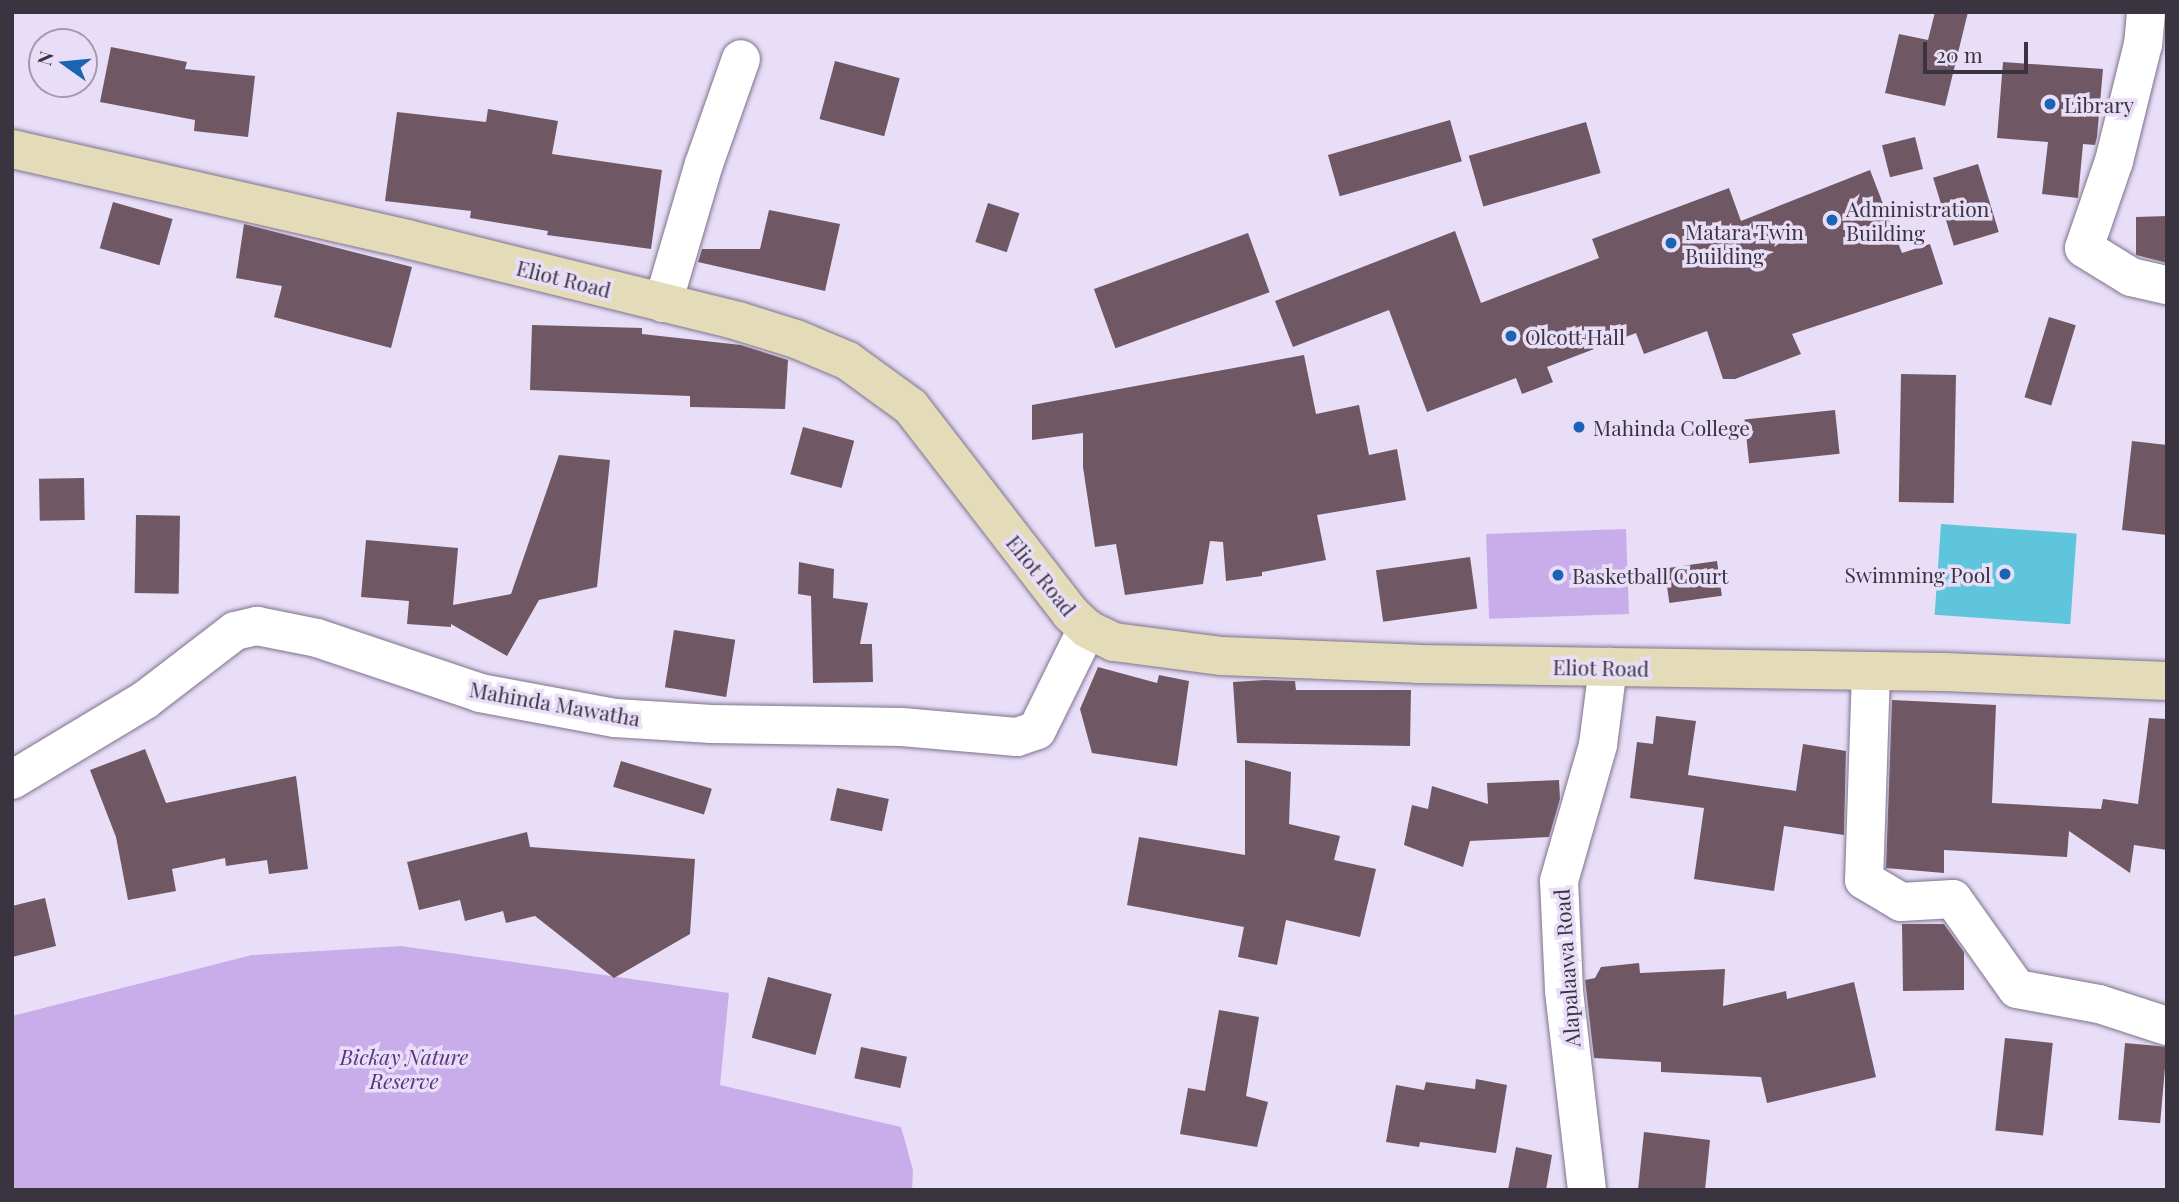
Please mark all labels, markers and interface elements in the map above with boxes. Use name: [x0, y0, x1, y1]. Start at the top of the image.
north arrow: [28, 28, 98, 98]
scale bar: [1927, 28, 2032, 72]
text: 20 m: [1936, 40, 1983, 68]
text: N: [30, 48, 59, 68]
place label: Library: [2064, 91, 2134, 117]
marker: Library: [2042, 96, 2058, 112]
place label: Administration Building: [1846, 195, 1989, 245]
marker: Administration Building: [1824, 212, 1840, 228]
place label: Matara Twin Building: [1685, 218, 1804, 268]
marker: Matara Twin Building: [1663, 235, 1679, 251]
street label: Eliot Road: [514, 254, 614, 302]
place label: Olcott Hall: [1525, 323, 1625, 349]
marker: Olcott Hall: [1503, 328, 1519, 344]
place label: Mahinda College: [1593, 414, 1750, 440]
marker: Mahinda College: [1571, 419, 1587, 435]
street label: Eliot Road: [1002, 529, 1082, 621]
place label: Swimming Pool: [1844, 561, 1991, 587]
place label: Basketball Court: [1572, 562, 1728, 588]
marker: Swimming Pool: [1997, 566, 2013, 582]
marker: Basketball Court: [1550, 567, 1566, 583]
street label: Eliot Road: [1552, 654, 1650, 680]
street label: Mahinda Mawatha: [468, 676, 642, 730]
street label: Alapalaawa Road: [1548, 888, 1584, 1048]
park label: Bickay Nature Reserve: [340, 1043, 468, 1093]

